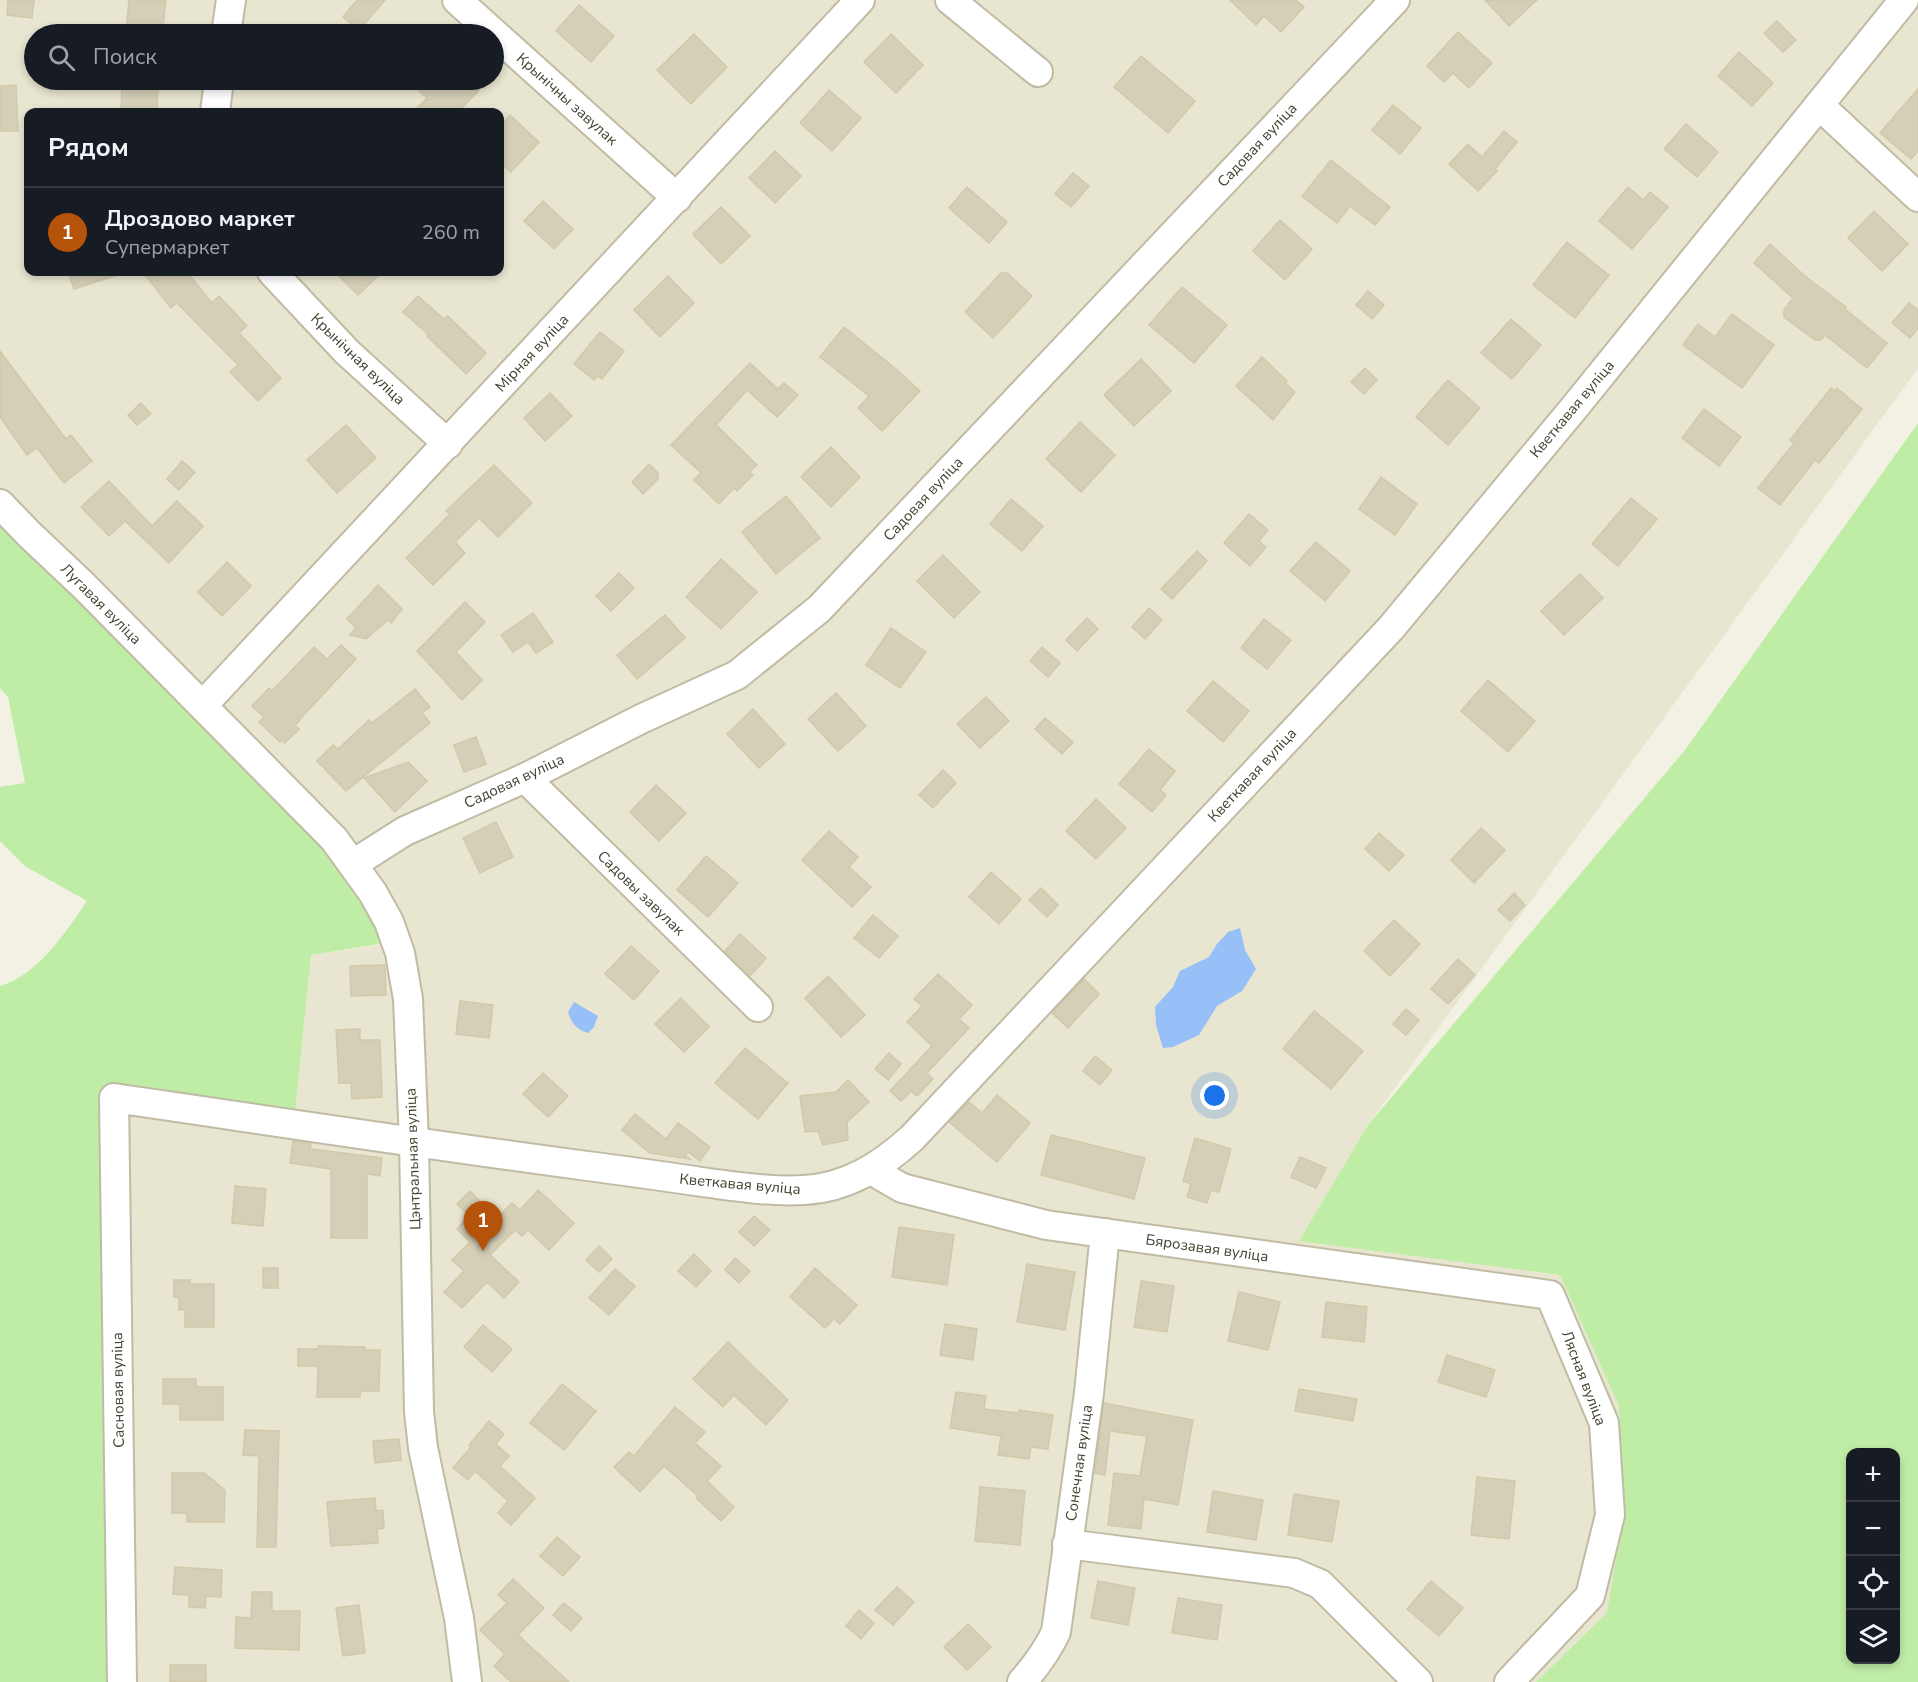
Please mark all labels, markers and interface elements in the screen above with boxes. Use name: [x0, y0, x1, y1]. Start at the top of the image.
search box: [24, 24, 504, 90]
icon: search: [45, 41, 78, 74]
text: Поиск: [93, 42, 157, 72]
street label: Крынічны завулак: [512, 48, 622, 150]
street label: Садовая вуліца: [1213, 98, 1301, 192]
text: Рядом: [48, 130, 129, 165]
text: Дроздово маркет: [105, 204, 295, 234]
text: 1: [62, 219, 74, 246]
text: 260 m: [422, 219, 480, 246]
text: Супермаркет: [105, 234, 229, 261]
street label: Крынічная вуліца: [306, 309, 410, 409]
street label: Мірная вуліца: [491, 310, 573, 396]
street label: Кветкавая вуліца: [1525, 356, 1619, 462]
street label: Садовая вуліца: [879, 452, 967, 546]
street label: Лугавая вуліца: [56, 559, 146, 649]
street label: Кветкавая вуліца: [1203, 724, 1301, 826]
street label: Садовая вуліца: [461, 749, 567, 813]
street label: Садовы завулак: [593, 846, 689, 940]
your location: [1200, 1081, 1229, 1110]
street label: Цэнтральная вуліца: [401, 1088, 425, 1230]
street label: Кветкавая вуліца: [678, 1169, 802, 1199]
pin: 1: [464, 1202, 502, 1251]
street label: Бярозавая вуліца: [1144, 1229, 1270, 1267]
street label: Лясная вуліца: [1557, 1328, 1611, 1428]
street label: Сасновая вуліца: [107, 1332, 129, 1448]
street label: Сонечная вуліца: [1061, 1403, 1097, 1523]
map controls: [1846, 1448, 1900, 1664]
button: +: [1846, 1448, 1900, 1502]
button: −: [1846, 1502, 1900, 1556]
button: locate: [1846, 1556, 1900, 1610]
button: layers: [1846, 1610, 1900, 1664]

